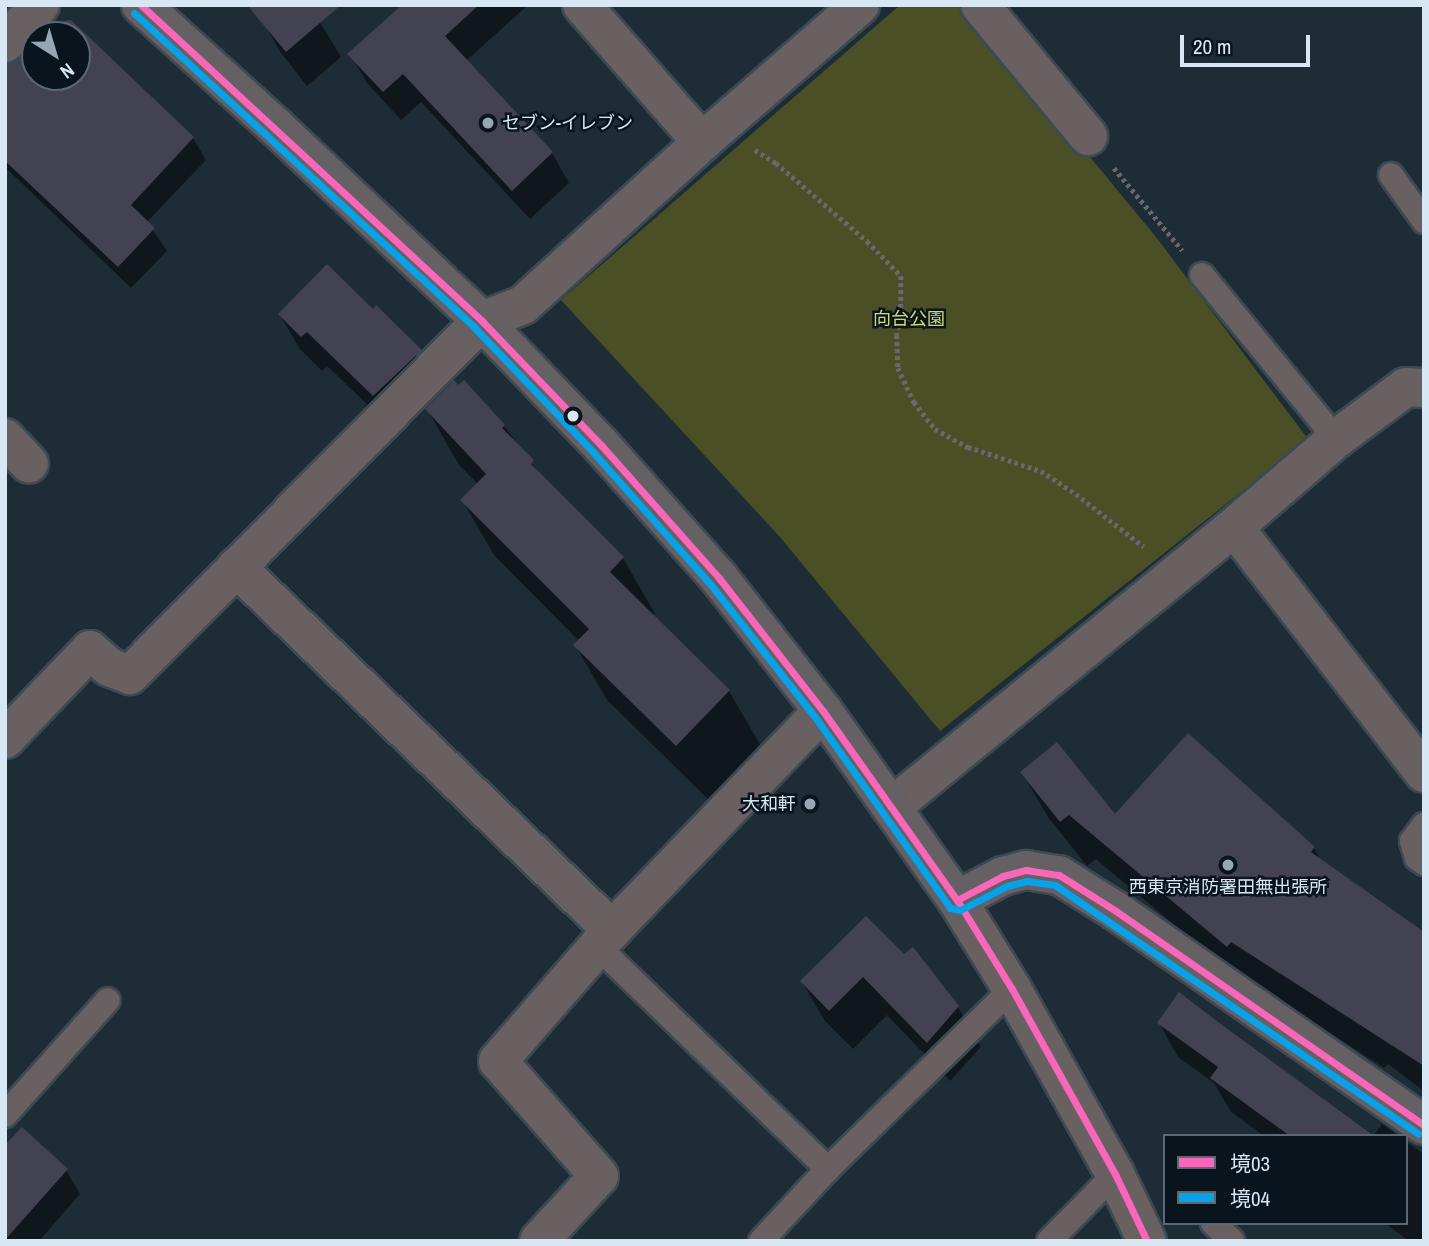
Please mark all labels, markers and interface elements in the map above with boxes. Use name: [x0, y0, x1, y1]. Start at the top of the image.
north arrow: [21, 21, 91, 91]
scale bar: [1184, 21, 1314, 65]
text: 20 m: [1193, 32, 1231, 61]
text: N: [55, 57, 80, 85]
place label: セブン-イレブン: [502, 112, 633, 134]
marker: セブン-イレブン: [480, 115, 496, 131]
park label: 向台公園: [873, 308, 945, 330]
unlabelled marker: [566, 409, 580, 423]
place label: 大和軒: [742, 793, 796, 815]
marker: 大和軒: [802, 796, 818, 812]
marker: 西東京消防署田無出張所: [1220, 857, 1236, 873]
place label: 西東京消防署田無出張所: [1129, 876, 1327, 898]
legend: [1163, 1134, 1408, 1225]
text: 境03: [1230, 1149, 1270, 1178]
text: 境04: [1230, 1184, 1270, 1213]

